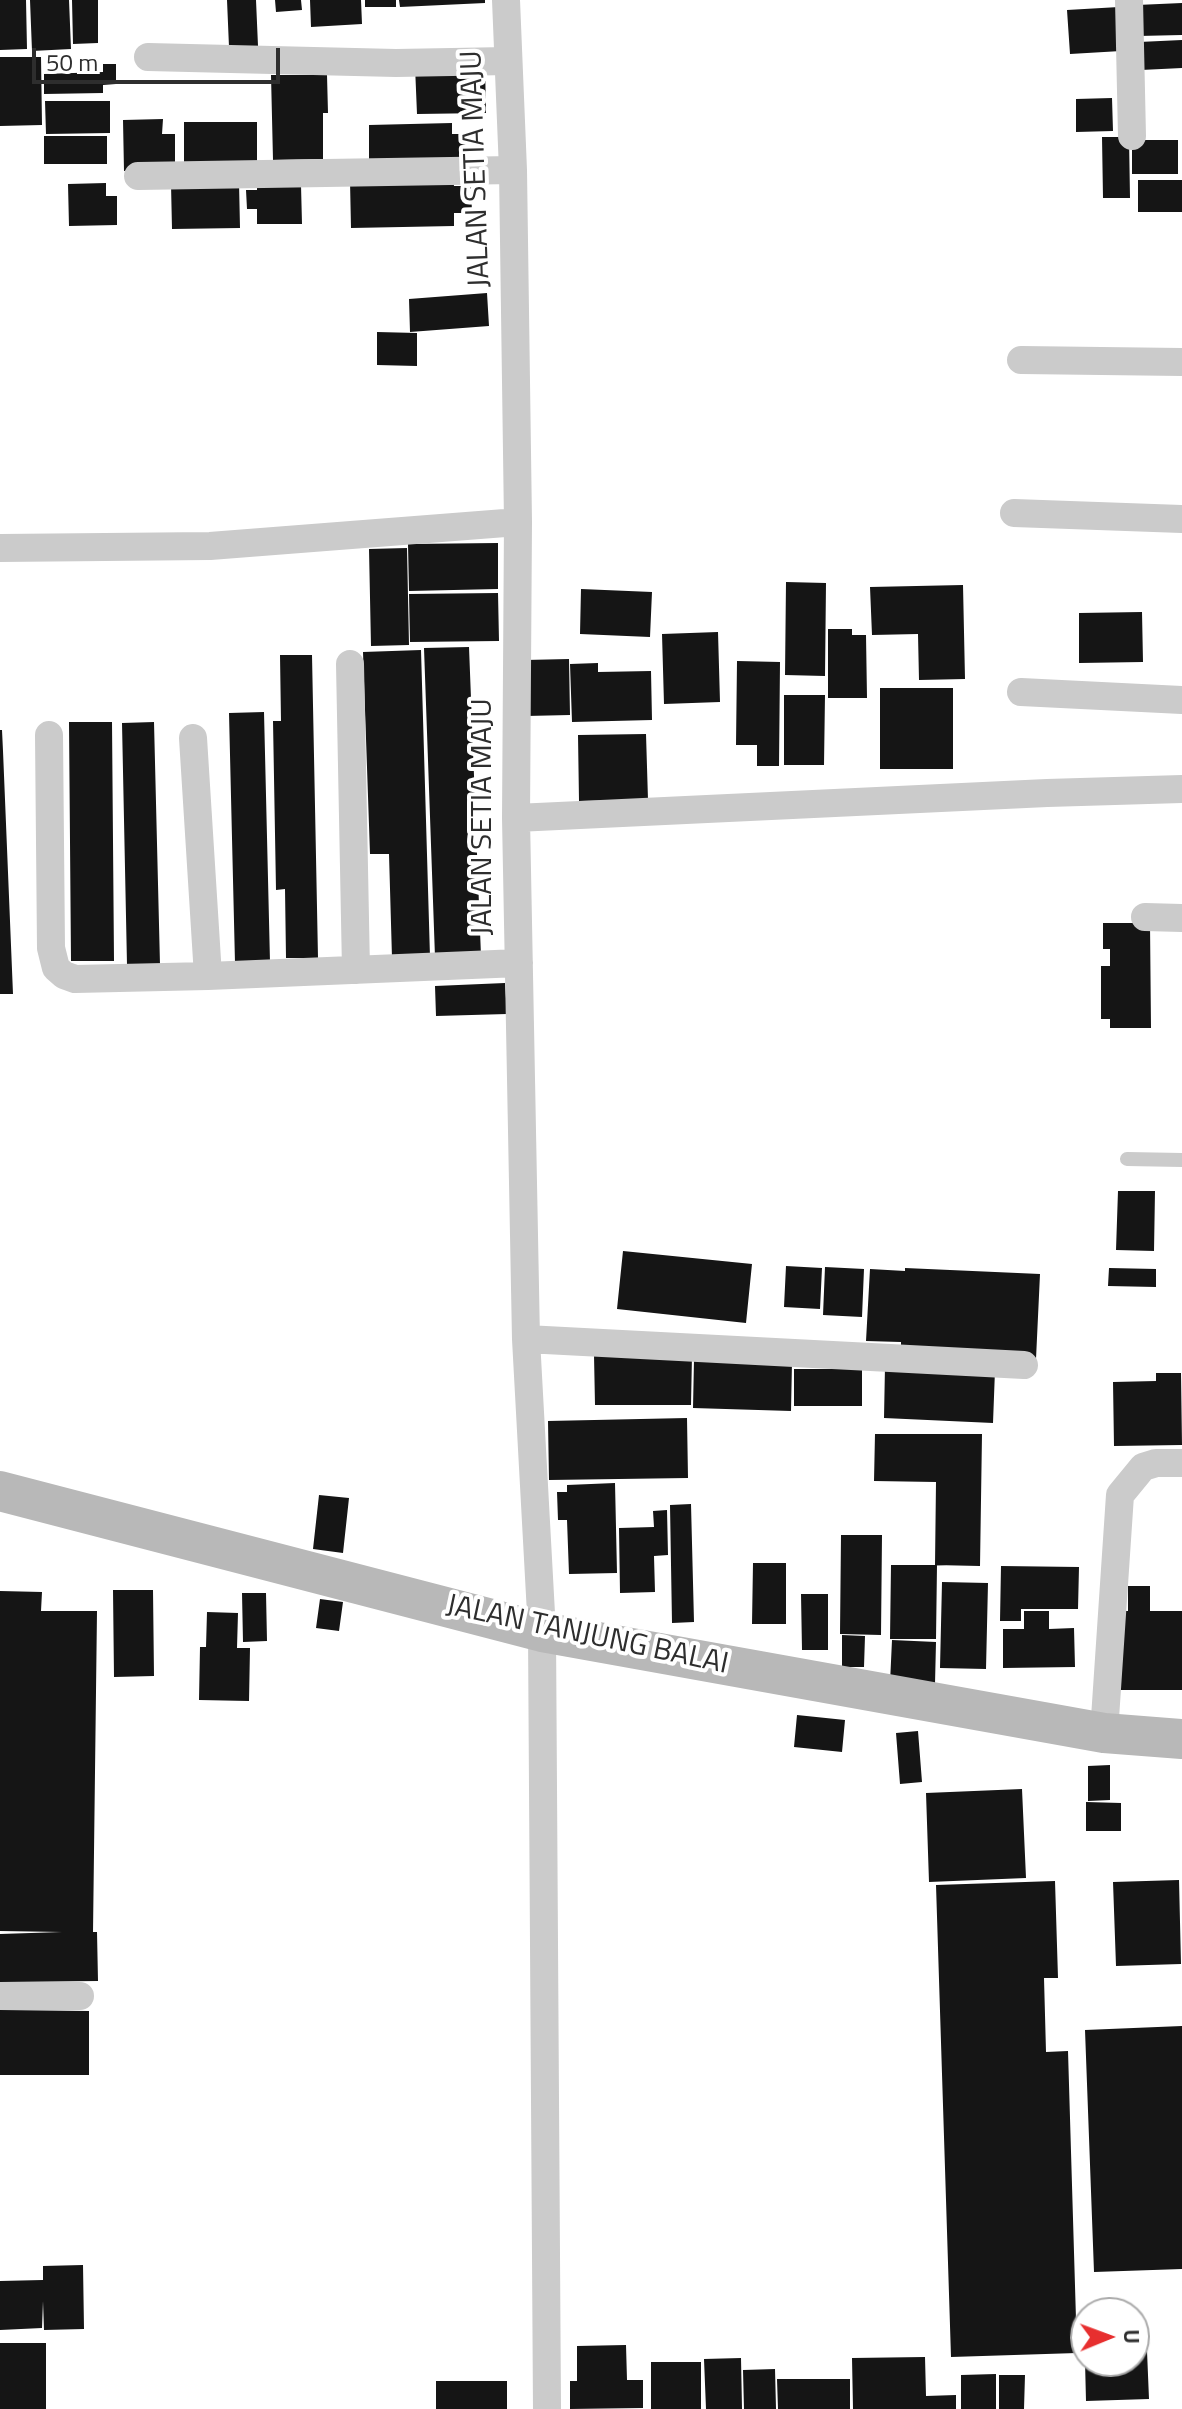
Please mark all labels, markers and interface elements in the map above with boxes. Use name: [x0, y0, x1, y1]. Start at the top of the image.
scale bar: [36, 32, 284, 82]
text: 50 m: [46, 44, 98, 80]
street label: JALAN SETIA MAJU: [455, 50, 499, 288]
street label: JALAN SETIA MAJU: [466, 698, 502, 936]
street label: JALAN TANJUNG BALAI: [443, 1589, 731, 1683]
north arrow: [1070, 2297, 1150, 2377]
text: U: [1115, 2329, 1149, 2344]

